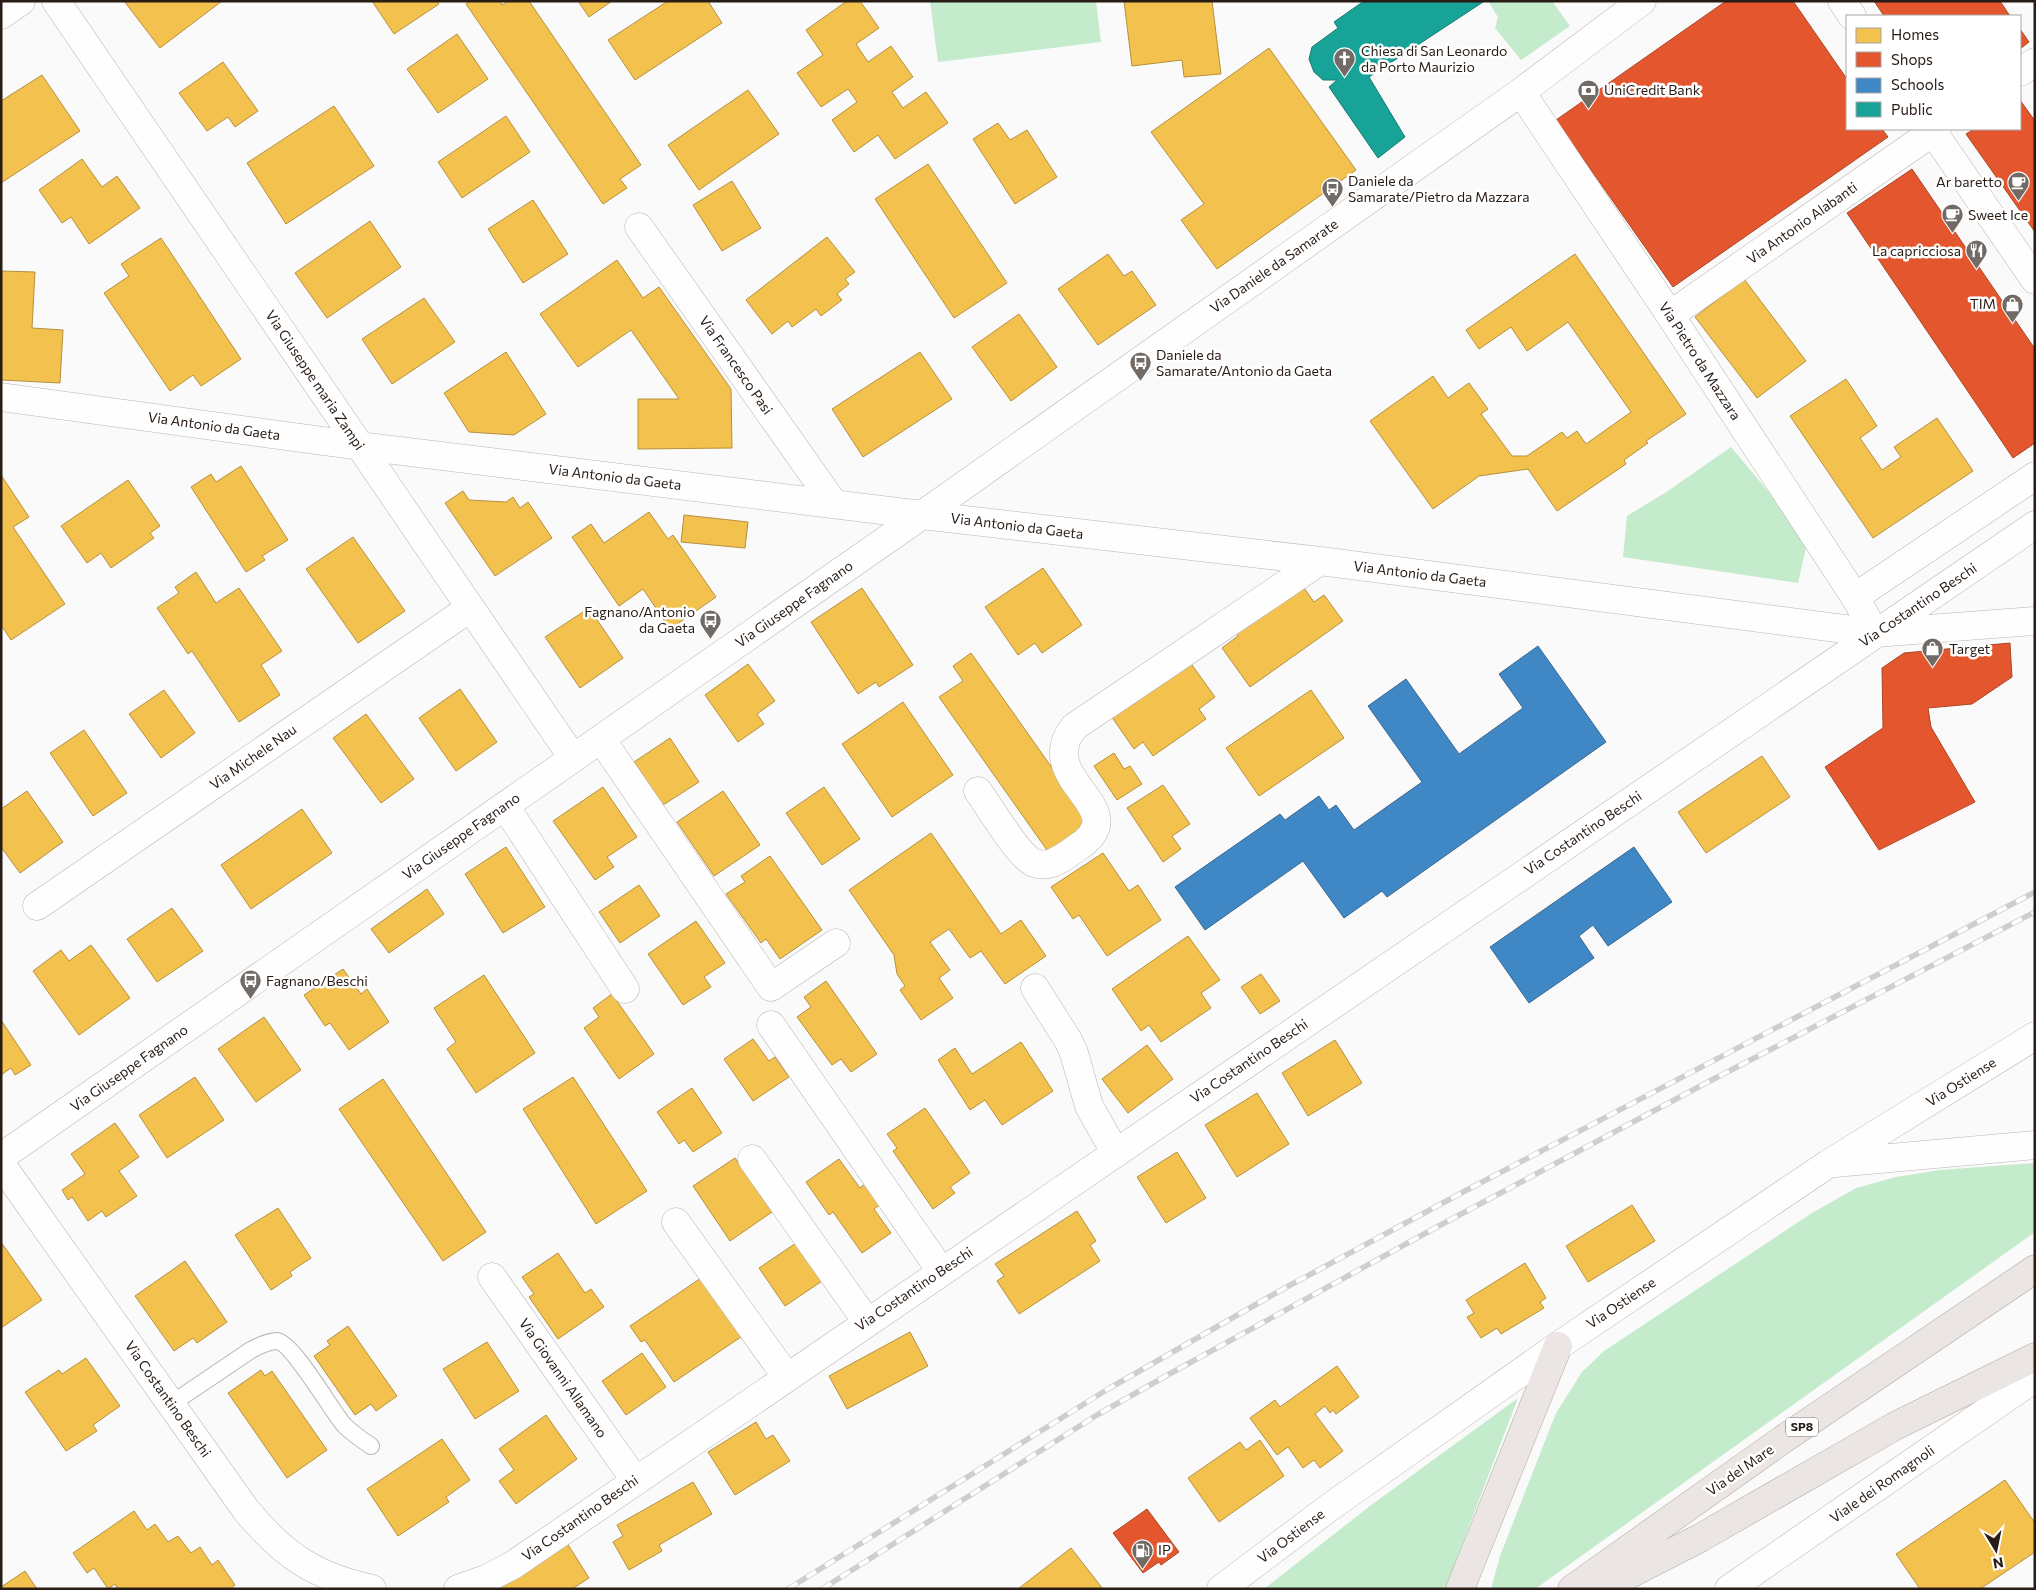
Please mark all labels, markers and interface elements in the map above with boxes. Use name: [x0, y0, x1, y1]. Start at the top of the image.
legend: [1846, 15, 2021, 130]
text: Homes: [1891, 25, 1939, 43]
place label: Chiesa di San Leonardo da Porto Maurizio: [1361, 42, 1507, 75]
church icon: Chiesa di San Leonardo da Porto Maurizio: [1333, 47, 1357, 78]
text: Shops: [1891, 50, 1933, 68]
text: Schools: [1891, 75, 1945, 93]
bank icon: UniCredit Bank: [1576, 78, 1600, 109]
place label: UniCredit Bank: [1604, 81, 1701, 98]
text: Public: [1891, 100, 1933, 118]
cafe icon: Ar baretto: [2006, 170, 2030, 201]
place label: Daniele da Samarate/Pietro da Mazzara: [1348, 172, 1530, 205]
place label: Ar baretto: [1936, 173, 2002, 190]
bus stop icon: Daniele da Samarate/Pietro da Mazzara: [1320, 177, 1344, 208]
street label: Via Antonio Alabanti: [1743, 178, 1860, 267]
cafe icon: Sweet Ice: [1940, 203, 1964, 234]
place label: Sweet Ice: [1968, 206, 2028, 223]
street label: Via Daniele da Samarate: [1206, 215, 1341, 316]
restaurant icon: La capricciosa: [1965, 239, 1989, 270]
place label: La capricciosa: [1872, 242, 1961, 259]
shop icon: TIM: [2000, 292, 2024, 323]
place label: TIM: [1970, 295, 1996, 312]
street label: Via Pietro da Mazzara: [1656, 298, 1745, 423]
street label: Via Giuseppe maria Zampi: [262, 307, 369, 453]
street label: Via Francesco Pasi: [696, 312, 777, 417]
place label: Daniele da Samarate/Antonio da Gaeta: [1156, 346, 1332, 379]
bus stop icon: Daniele da Samarate/Antonio da Gaeta: [1128, 351, 1152, 382]
street label: Via Antonio da Gaeta: [147, 408, 281, 443]
street label: Via Antonio da Gaeta: [548, 460, 682, 493]
street label: Via Antonio da Gaeta: [950, 509, 1084, 542]
street label: Via Giuseppe Fagnano: [732, 557, 856, 651]
street label: Via Antonio da Gaeta: [1353, 557, 1487, 590]
street label: Via Costantino Beschi: [1856, 559, 1980, 650]
place label: Fagnano/Antonio da Gaeta: [584, 603, 695, 636]
bus stop icon: Fagnano/Antonio da Gaeta: [699, 608, 723, 639]
shop icon: Target: [1921, 637, 1945, 668]
place label: Target: [1949, 640, 1990, 657]
street label: Via Michele Nau: [206, 720, 299, 793]
street label: Via Costantino Beschi: [1521, 787, 1645, 878]
street label: Via Giuseppe Fagnano: [399, 789, 523, 883]
bus stop icon: Fagnano/Beschi: [238, 969, 262, 1000]
place label: Fagnano/Beschi: [266, 972, 368, 989]
street label: Via Costantino Beschi: [1187, 1015, 1311, 1106]
street label: Via Giuseppe Fagnano: [67, 1021, 191, 1115]
street label: Via Ostiense: [1923, 1053, 1999, 1110]
street label: Via Costantino Beschi: [852, 1243, 976, 1334]
street label: Via Ostiense: [1583, 1273, 1658, 1332]
street label: Via Giovanni Allamano: [516, 1315, 611, 1441]
street label: Via Costantino Beschi: [122, 1337, 215, 1460]
road number: SP8: [1786, 1418, 1818, 1436]
street label: Via del Mare: [1703, 1440, 1777, 1499]
street label: Viale dei Romagnoli: [1826, 1441, 1937, 1526]
street label: Via Costantino Beschi: [518, 1471, 641, 1564]
street label: Via Ostiense: [1254, 1505, 1328, 1566]
north arrow: [1971, 1525, 2021, 1575]
fuel station icon: IP: [1130, 1538, 1154, 1569]
place label: IP: [1158, 1541, 1171, 1558]
text: N: [1992, 1554, 2005, 1573]

